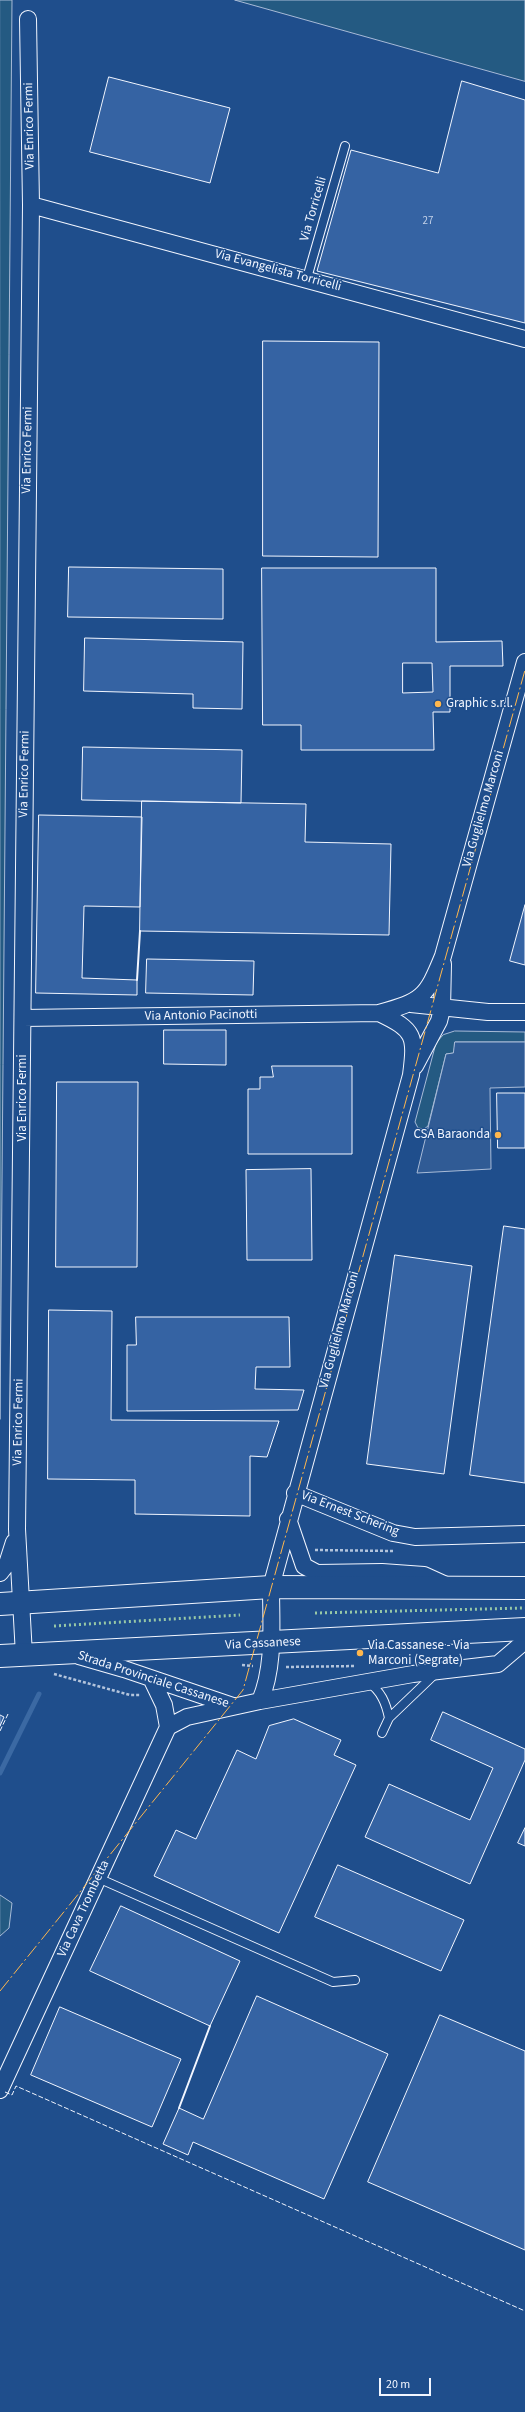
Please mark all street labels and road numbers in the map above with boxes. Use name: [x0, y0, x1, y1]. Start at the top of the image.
street label: Via Enrico Fermi: [21, 82, 39, 170]
street label: Via Torricelli: [297, 175, 331, 243]
street label: Via Evangelista Torricelli: [213, 247, 343, 295]
street label: Via Enrico Fermi: [19, 406, 37, 494]
street label: Via Enrico Fermi: [16, 730, 34, 818]
street label: Via Guglielmo Marconi: [460, 749, 508, 869]
street label: Via Antonio Pacinotti: [145, 1007, 257, 1025]
street label: Via Enrico Fermi: [15, 1054, 31, 1142]
street label: Via Guglielmo Marconi: [317, 1270, 363, 1390]
street label: Via Enrico Fermi: [10, 1378, 28, 1466]
street label: Via Ernest Schering: [299, 1488, 401, 1540]
street label: Via Cassanese: [225, 1634, 301, 1654]
street label: Strada Provinciale Cassanese: [75, 1648, 231, 1712]
street label: Via Cava Trombetta: [55, 1858, 113, 1960]

